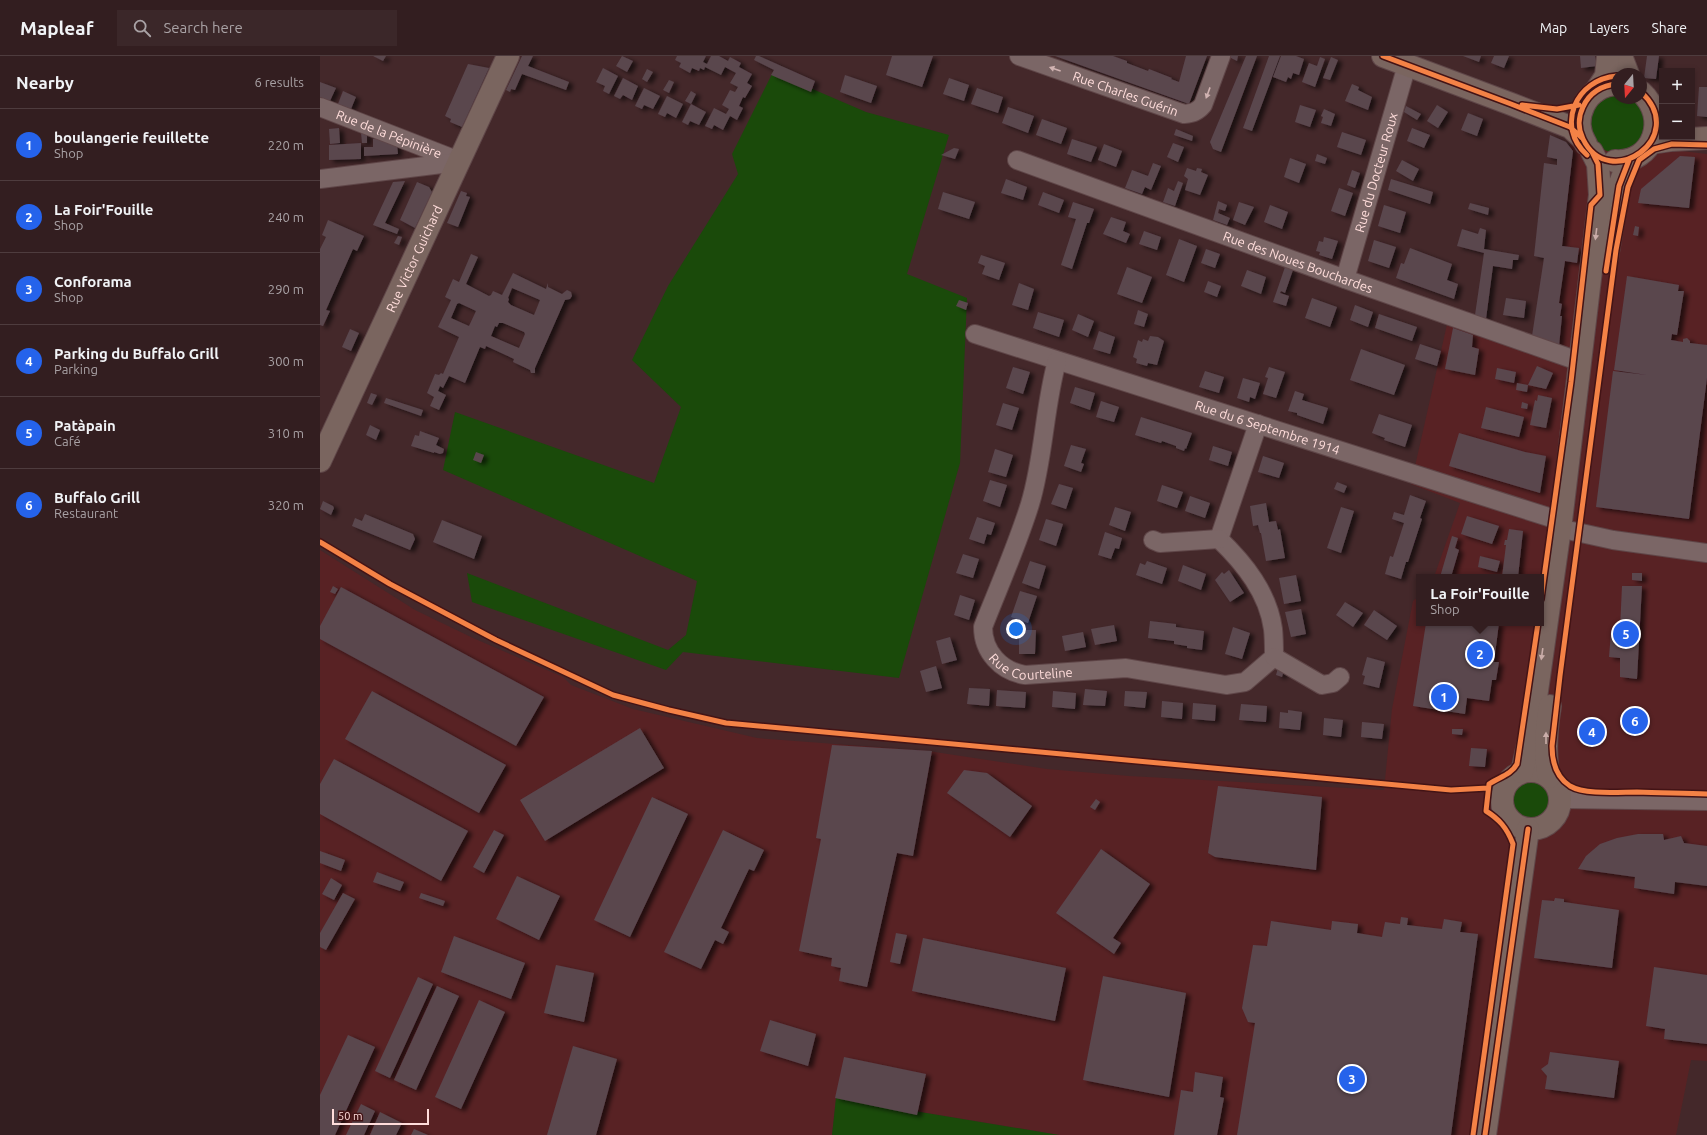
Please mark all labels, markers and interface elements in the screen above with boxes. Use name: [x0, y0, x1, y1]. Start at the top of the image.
search box: [117, 10, 397, 46]
text: Mapleaf: [20, 17, 93, 39]
icon: search: [131, 17, 153, 39]
text: Search here: [163, 19, 243, 36]
text: Map: [1540, 20, 1567, 36]
text: Layers: [1589, 20, 1629, 36]
text: Share: [1651, 20, 1687, 36]
one-way arrow: [1049, 66, 1061, 72]
street label: Rue Charles Guérin: [1071, 68, 1180, 118]
north arrow: [1611, 68, 1647, 104]
map controls: [1659, 68, 1695, 140]
button: +: [1659, 68, 1695, 104]
text: Nearby: [16, 73, 74, 92]
text: 6 results: [254, 75, 304, 89]
one-way arrow: [1204, 87, 1210, 99]
button: −: [1659, 104, 1695, 140]
street label: Rue de la Pépinière: [334, 107, 444, 161]
street label: Rue du Docteur Roux: [1352, 111, 1400, 234]
text: boulangerie feuillette: [54, 129, 209, 146]
text: 1: [25, 138, 33, 152]
text: 220 m: [268, 138, 304, 152]
text: Shop: [54, 146, 83, 160]
text: La Foir'Fouille: [54, 201, 153, 218]
street label: Rue Victor Guichard: [383, 203, 445, 314]
text: 2: [25, 210, 33, 224]
text: 240 m: [268, 210, 304, 224]
text: Shop: [54, 218, 83, 232]
street label: Rue des Noues Bouchardes: [1221, 228, 1375, 295]
one-way arrow: [1593, 228, 1599, 240]
text: Conforama: [54, 273, 132, 290]
text: 3: [25, 282, 33, 296]
text: 290 m: [268, 282, 304, 296]
text: Shop: [54, 290, 83, 304]
text: Parking du Buffalo Grill: [54, 345, 219, 362]
text: 4: [25, 354, 33, 368]
text: 300 m: [268, 354, 304, 368]
text: Parking: [54, 362, 98, 376]
street label: Rue du 6 Septembre 1914: [1193, 398, 1342, 457]
text: Patàpain: [54, 417, 116, 434]
text: 5: [25, 426, 33, 440]
text: 310 m: [268, 426, 304, 440]
text: Café: [54, 434, 81, 448]
text: Buffalo Grill: [54, 489, 140, 506]
text: 6: [25, 498, 33, 512]
text: 320 m: [268, 498, 304, 512]
text: Restaurant: [54, 506, 118, 520]
popup: [1416, 574, 1544, 626]
text: La Foir'Fouille: [1430, 585, 1530, 602]
text: Shop: [1430, 602, 1460, 616]
your location: [1006, 619, 1026, 639]
pin: 5: [1613, 619, 1639, 649]
pin: 2: [1467, 639, 1493, 669]
one-way arrow: [1539, 648, 1545, 660]
street label: Rue Courteline: [987, 651, 1073, 682]
pin: 1: [1431, 682, 1457, 712]
pin: 6: [1622, 706, 1648, 736]
pin: 4: [1579, 717, 1605, 747]
one-way arrow: [1543, 731, 1549, 744]
pin: 3: [1339, 1064, 1365, 1094]
scale bar: [332, 1107, 429, 1126]
text: 50 m: [338, 1110, 362, 1122]

